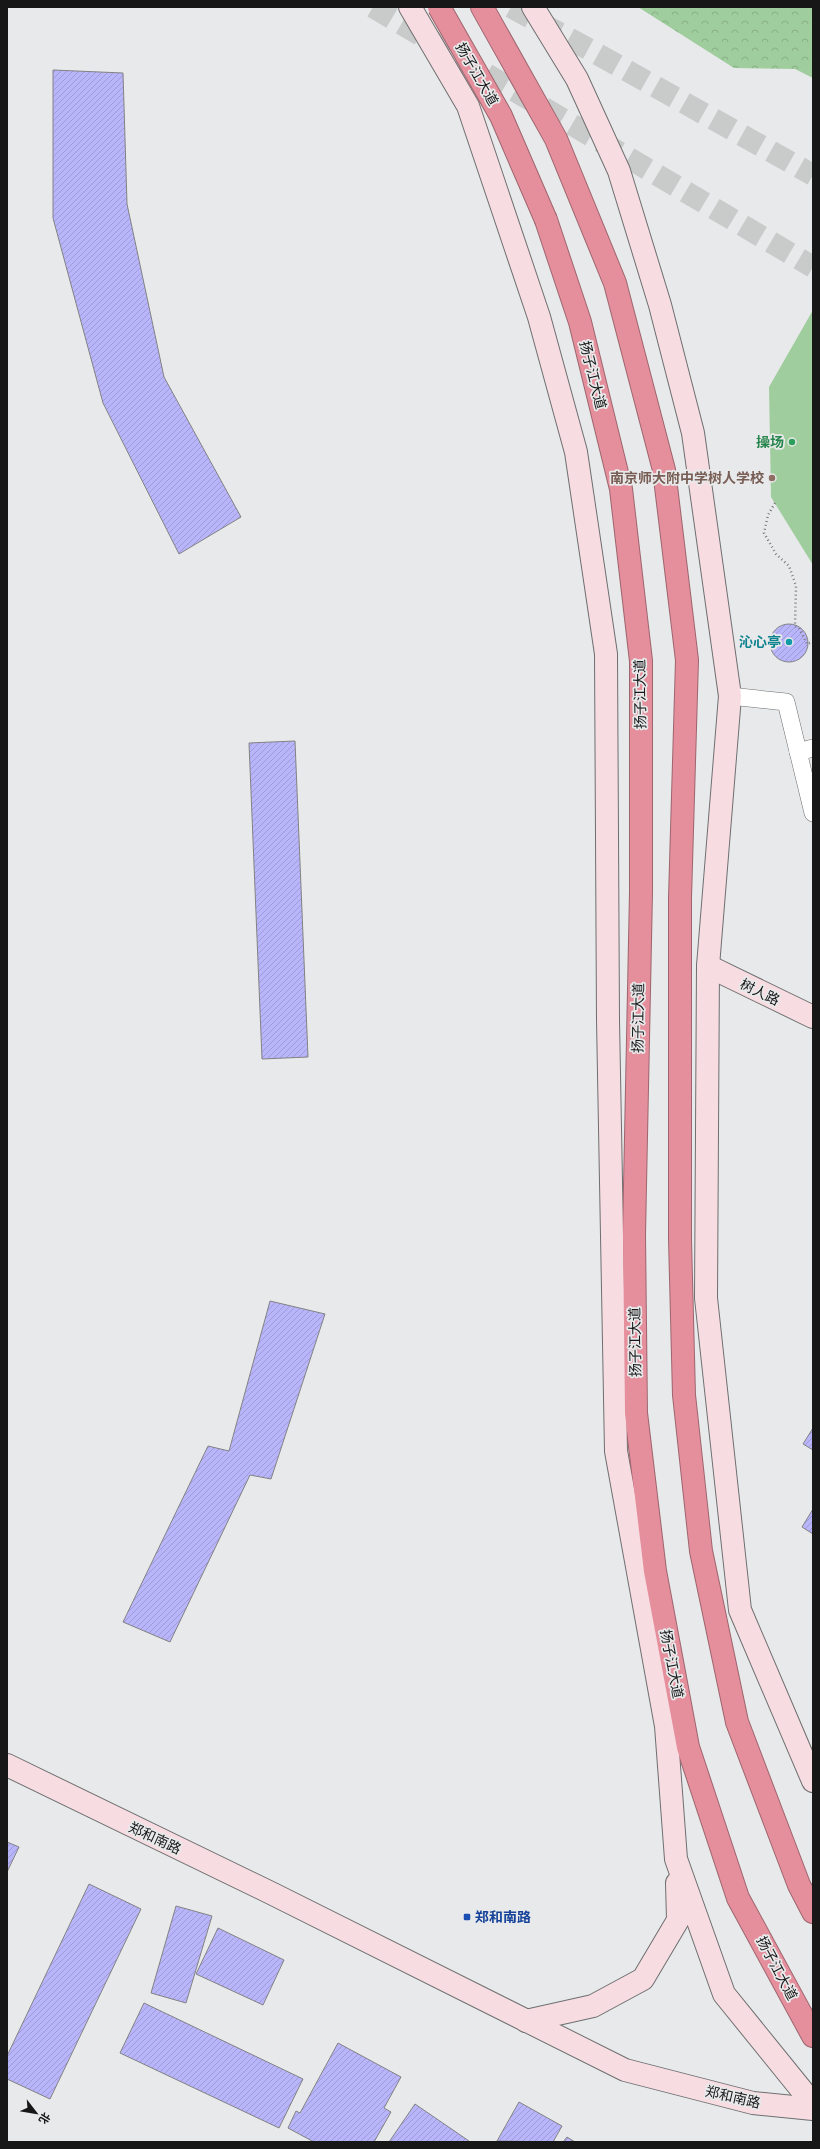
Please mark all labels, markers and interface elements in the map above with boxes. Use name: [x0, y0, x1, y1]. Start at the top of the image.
street label: 扬子江大道: [453, 40, 501, 108]
street label: 扬子江大道: [577, 339, 609, 411]
place label: 操场: [756, 434, 784, 450]
marker: 操场: [787, 437, 797, 447]
place label: 南京师大附中学树人学校: [610, 470, 764, 486]
marker: 南京师大附中学树人学校: [767, 473, 777, 483]
place label: 沁心亭: [739, 634, 781, 650]
marker: 沁心亭: [784, 637, 794, 647]
street label: 扬子江大道: [631, 659, 649, 729]
street label: 树人路: [738, 976, 782, 1008]
street label: 扬子江大道: [629, 983, 647, 1053]
street label: 扬子江大道: [626, 1307, 644, 1377]
street label: 扬子江大道: [657, 1628, 687, 1700]
street label: 郑和南路: [126, 1819, 184, 1857]
place label: 郑和南路: [475, 1909, 531, 1925]
marker: 郑和南路: [462, 1912, 472, 1922]
street label: 扬子江大道: [754, 1933, 800, 2003]
street label: 郑和南路: [704, 2083, 762, 2111]
north arrow: [16, 2093, 56, 2133]
text: 北: [36, 2110, 53, 2126]

